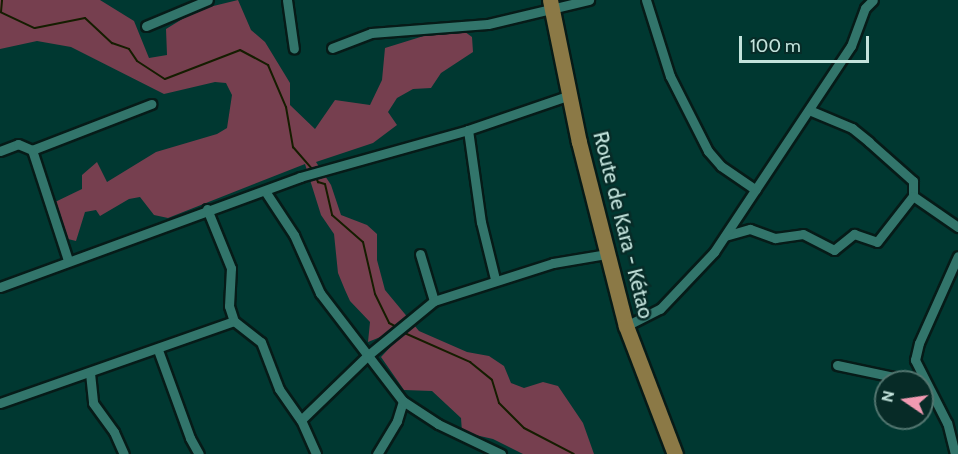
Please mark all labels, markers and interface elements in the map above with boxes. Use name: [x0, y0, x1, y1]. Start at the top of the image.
scale bar: [742, 24, 872, 62]
text: 100 m: [750, 35, 801, 57]
street label: Route de Kara - Kétao: [588, 129, 658, 321]
north arrow: [874, 370, 934, 430]
text: N: [877, 389, 898, 404]

